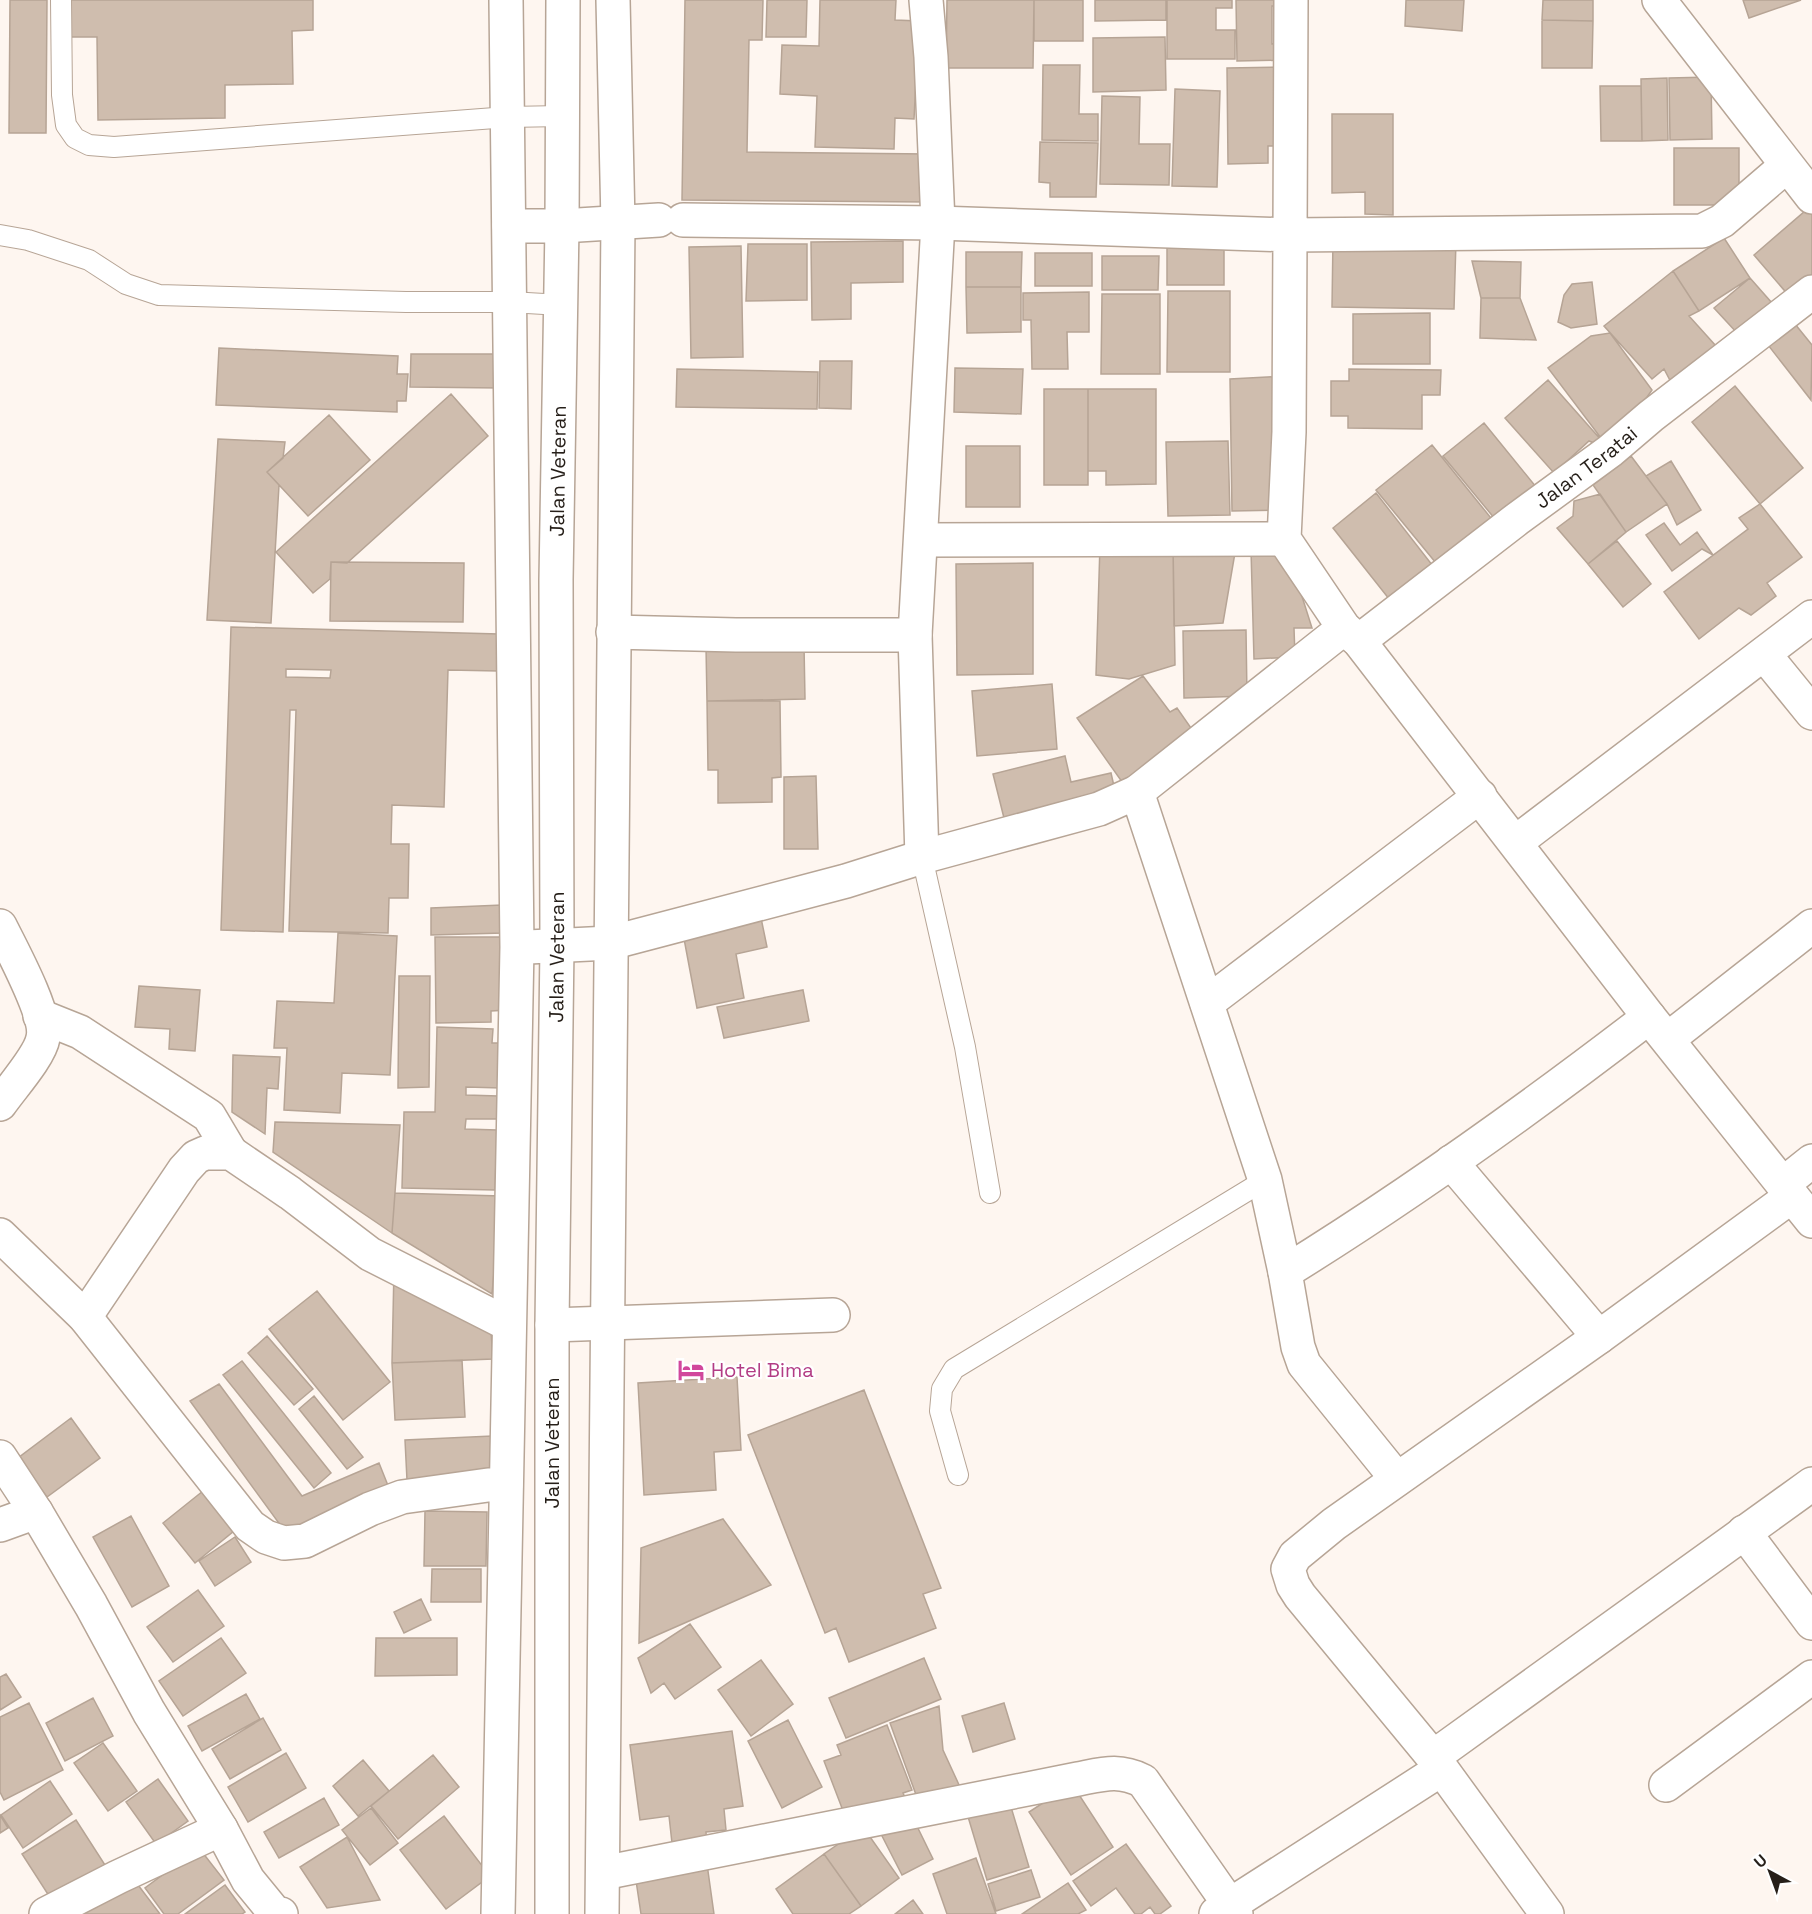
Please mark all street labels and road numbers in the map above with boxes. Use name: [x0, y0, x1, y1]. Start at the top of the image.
street label: Jalan Veteran: [544, 405, 572, 537]
street label: Jalan Teratai: [1530, 420, 1643, 514]
street label: Jalan Veteran: [543, 891, 570, 1023]
street label: Jalan Veteran: [539, 1377, 565, 1509]

